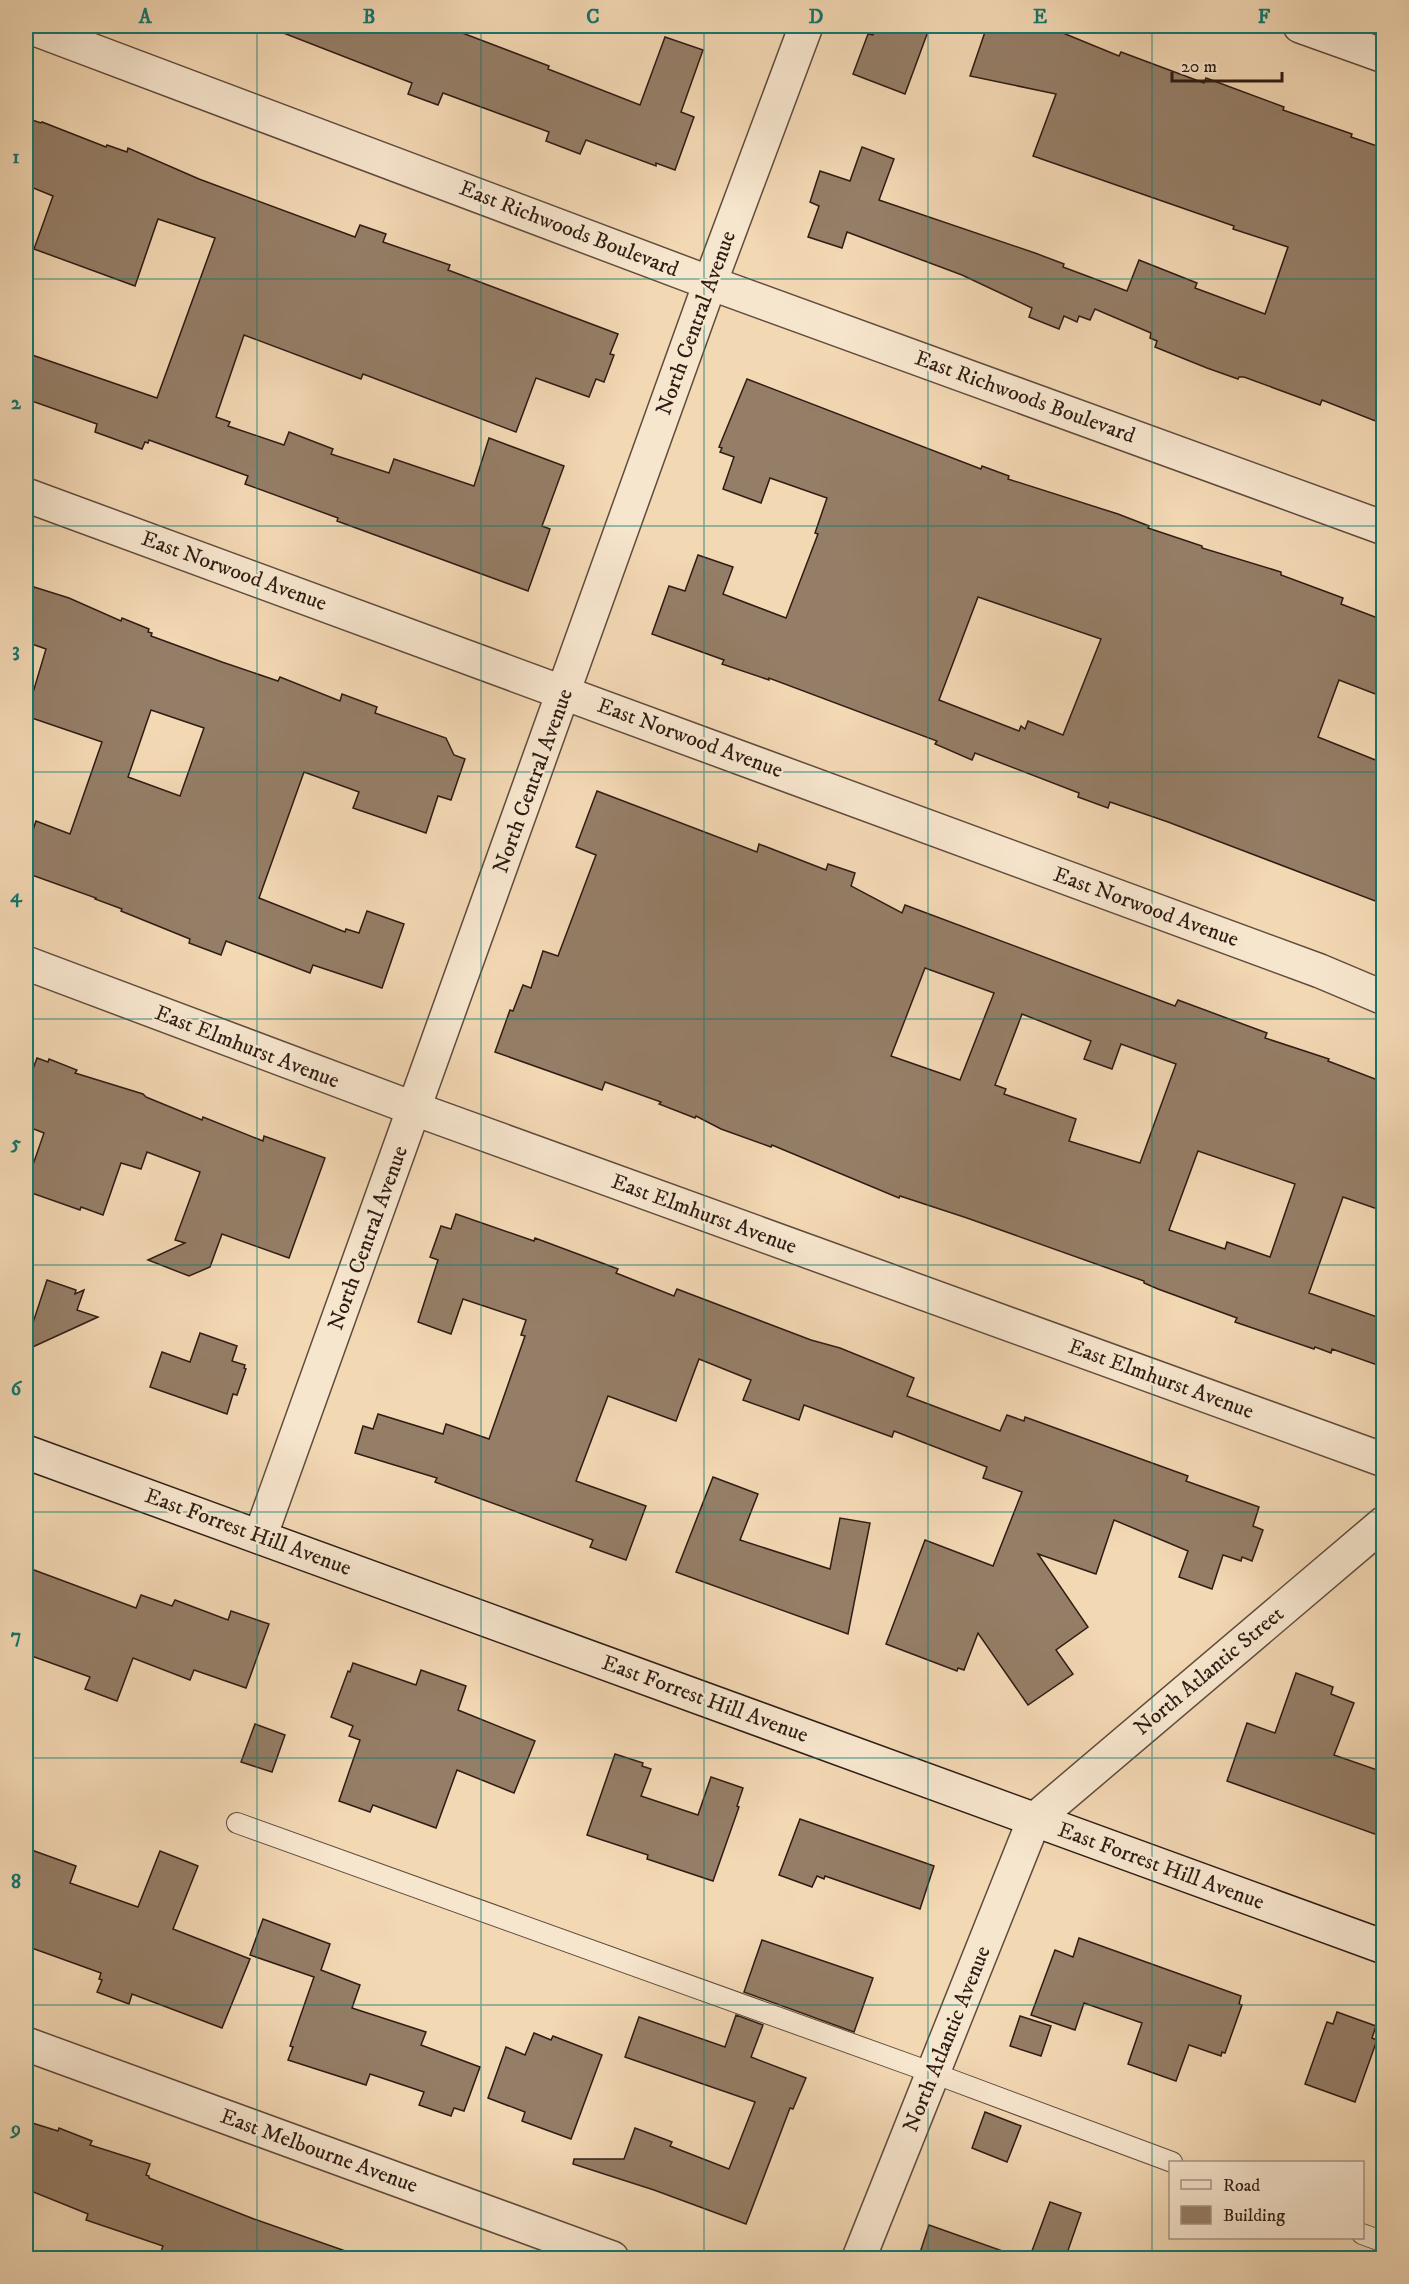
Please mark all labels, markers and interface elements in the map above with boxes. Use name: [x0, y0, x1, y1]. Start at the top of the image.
text: A: [138, 5, 153, 30]
text: B: [363, 5, 375, 30]
text: C: [586, 5, 600, 30]
text: D: [809, 5, 824, 30]
text: E: [1033, 5, 1047, 30]
text: F: [1258, 5, 1271, 30]
scale bar: [1172, 45, 1282, 83]
text: 20 m: [1181, 56, 1217, 78]
text: 1: [12, 145, 20, 170]
street label: East Richwoods Boulevard: [456, 175, 682, 283]
street label: North Central Avenue: [650, 227, 742, 419]
street label: East Richwoods Boulevard: [911, 345, 1139, 449]
text: 2: [11, 391, 22, 416]
street label: East Norwood Avenue: [138, 525, 330, 617]
text: 3: [12, 638, 20, 663]
street label: North Central Avenue: [487, 685, 579, 877]
street label: East Norwood Avenue: [594, 692, 786, 784]
street label: East Norwood Avenue: [1050, 861, 1242, 953]
text: 4: [10, 884, 23, 909]
street label: East Elmhurst Avenue: [151, 999, 343, 1095]
text: 5: [10, 1131, 21, 1156]
street label: North Central Avenue: [322, 1142, 414, 1334]
street label: East Elmhurst Avenue: [608, 1168, 800, 1260]
street label: East Elmhurst Avenue: [1065, 1333, 1257, 1425]
text: 6: [11, 1377, 23, 1402]
street label: East Forrest Hill Avenue: [141, 1482, 355, 1582]
street label: North Atlantic Street: [1129, 1601, 1289, 1741]
text: 7: [11, 1624, 21, 1649]
street label: East Forrest Hill Avenue: [598, 1649, 812, 1749]
street label: East Forrest Hill Avenue: [1054, 1816, 1268, 1916]
text: 8: [11, 1870, 21, 1895]
street label: North Atlantic Avenue: [897, 1942, 997, 2136]
street label: East Melbourne Avenue: [217, 2103, 421, 2199]
text: 9: [9, 2117, 21, 2142]
legend: [1169, 2161, 1364, 2239]
text: Road: [1223, 2175, 1260, 2197]
text: Building: [1223, 2205, 1285, 2227]

